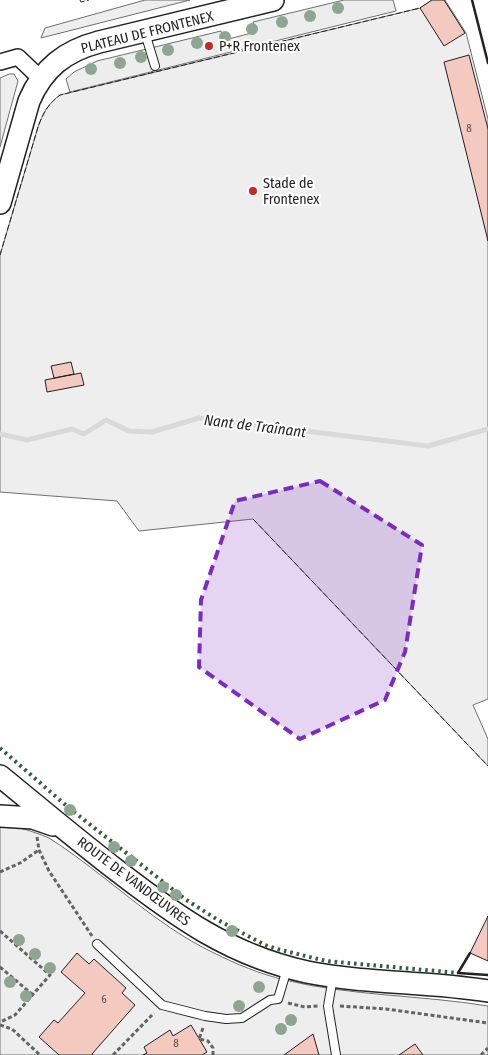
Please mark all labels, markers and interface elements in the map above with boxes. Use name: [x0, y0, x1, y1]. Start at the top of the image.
street label: PLATEAU DE FRONTENEX: [79, 8, 215, 57]
place label: P+R Frontenex: [219, 38, 301, 55]
marker: P+R Frontenex: [203, 40, 215, 52]
house number: 8: [466, 122, 472, 135]
place label: Stade de Frontenex: [263, 175, 320, 208]
marker: Stade de Frontenex: [247, 185, 259, 197]
water label: Nant de Traînant: [203, 411, 307, 441]
street label: ROUTE DE VANDŒUVRES: [74, 833, 194, 930]
house number: 6: [101, 993, 107, 1006]
house number: 8: [173, 1037, 179, 1050]

